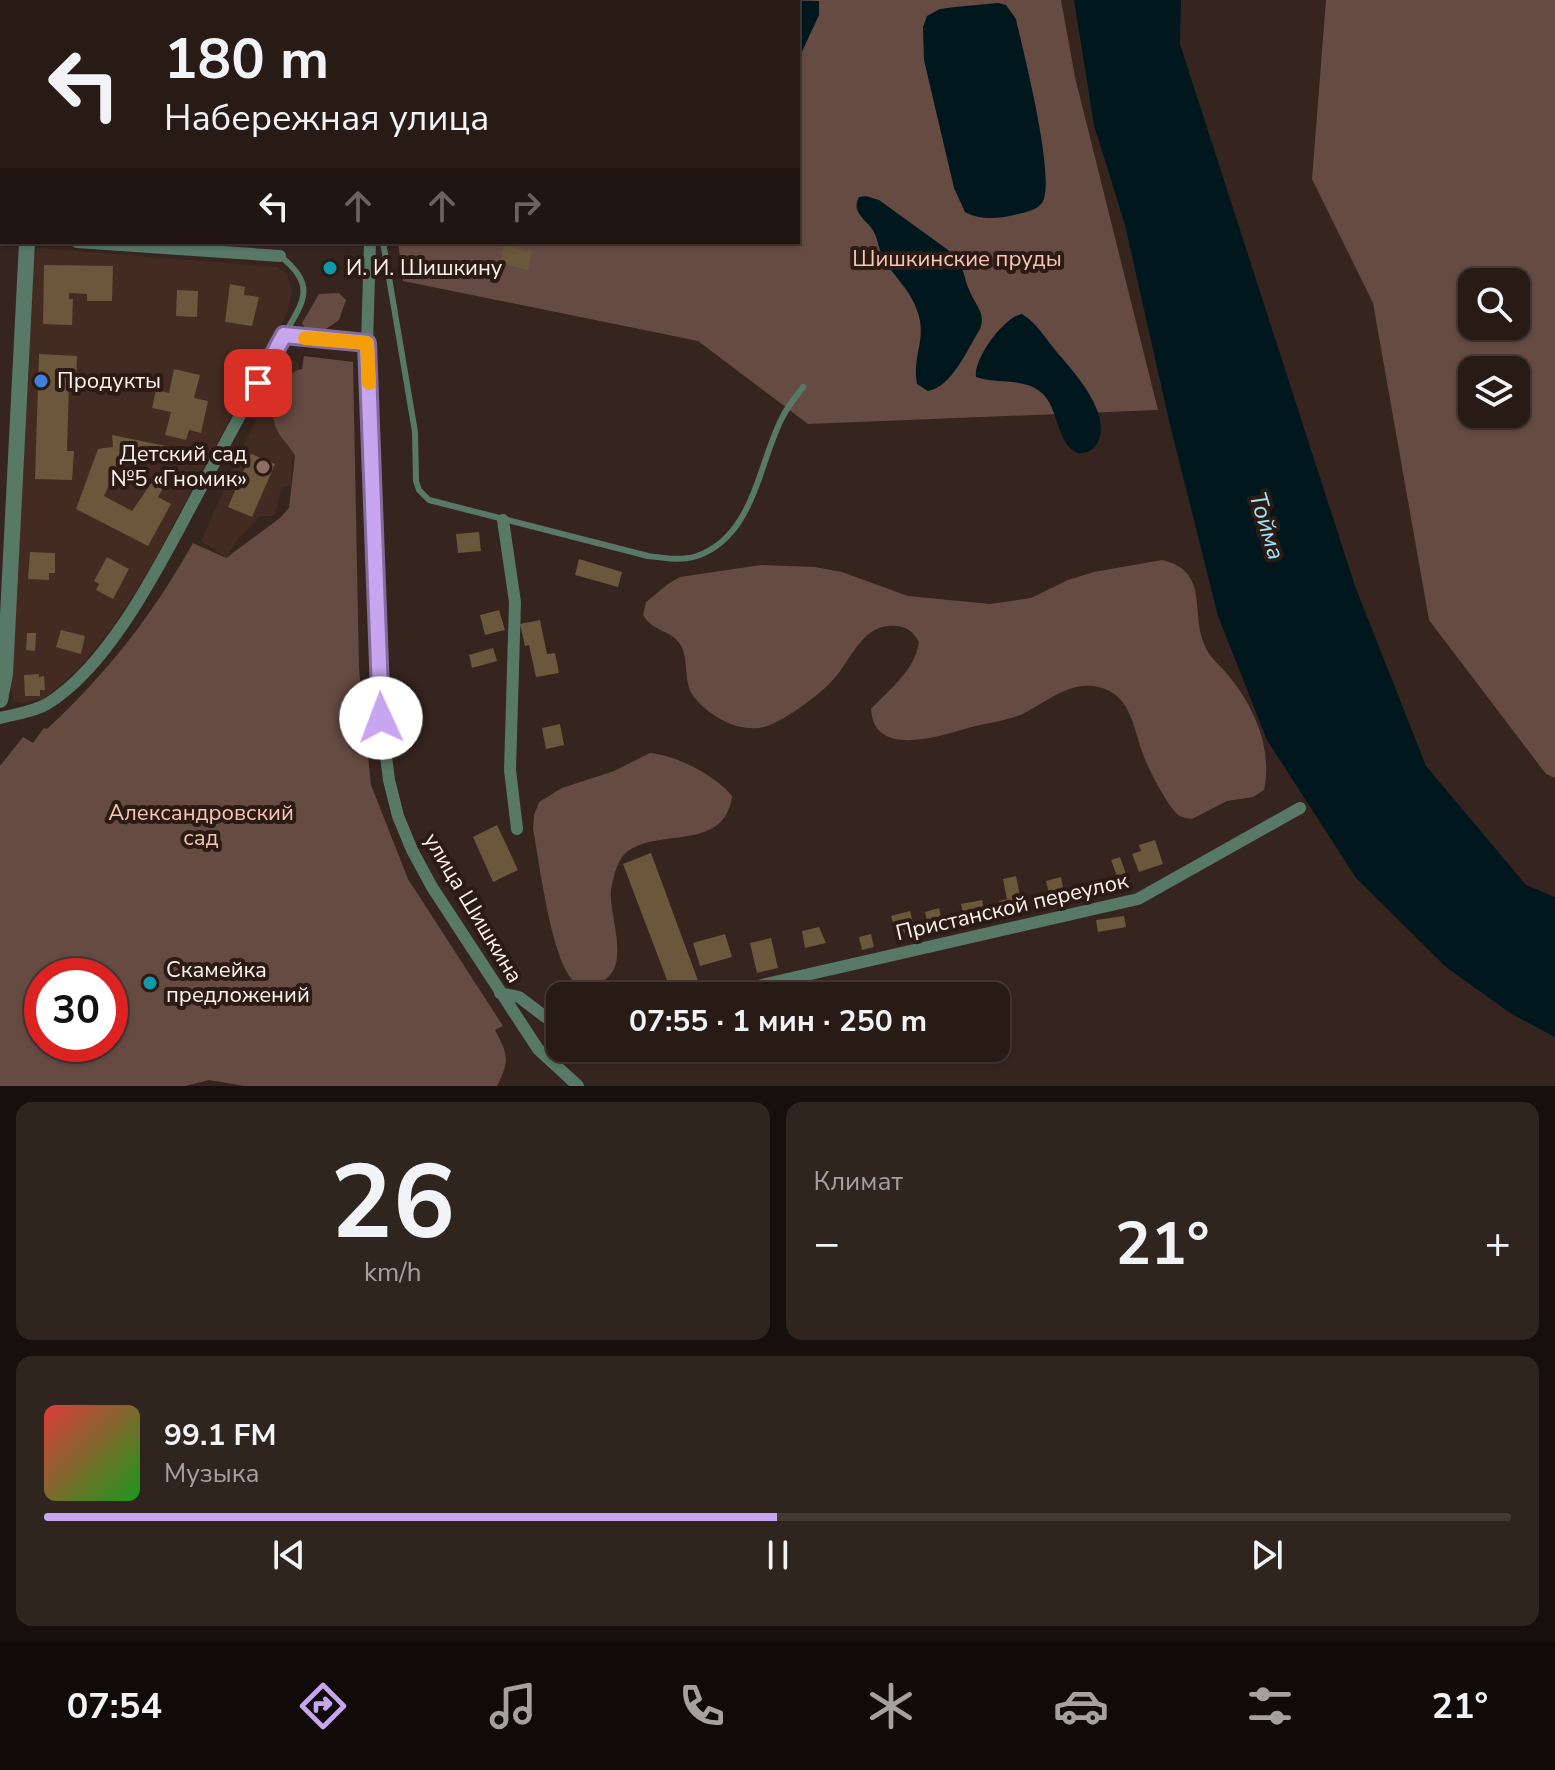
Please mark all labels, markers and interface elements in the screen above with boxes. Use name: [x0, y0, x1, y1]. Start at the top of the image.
text: 180 m: [164, 21, 329, 98]
icon: left: [32, 32, 136, 136]
text: Набережная улица: [164, 94, 489, 143]
icon: left: [252, 184, 296, 228]
icon: ahead: [336, 184, 380, 228]
icon: ahead: [420, 184, 464, 228]
icon: right: [504, 184, 548, 228]
park label: Шишкинские пруды: [852, 244, 1062, 274]
place label: И. И. Шишкину: [346, 253, 503, 283]
marker: И. И. Шишкину: [321, 259, 339, 277]
map controls: [1458, 268, 1530, 428]
button: search: [1458, 268, 1530, 340]
pin: [224, 349, 292, 417]
button: layers: [1458, 356, 1530, 428]
icon: arrive: [236, 361, 280, 405]
place label: Продукты: [57, 366, 161, 396]
marker: Продукты: [32, 372, 50, 390]
place label: Детский сад №5 «Гномик»: [111, 439, 247, 494]
marker: Детский сад №5 «Гномик»: [254, 458, 272, 476]
water label: Тойма: [1242, 488, 1292, 564]
position arrow: [339, 676, 423, 760]
park label: Александровский сад: [108, 798, 294, 853]
street label: улица Шишкина: [416, 828, 530, 988]
street label: Пристанской переулок: [893, 866, 1132, 948]
place label: Скамейка предложений: [166, 955, 310, 1010]
speed limit sign: 30: [24, 958, 128, 1062]
marker: Скамейка предложений: [141, 974, 159, 992]
text: 07:55 · 1 мин · 250 m: [629, 1001, 927, 1042]
text: 26: [330, 1132, 455, 1274]
text: Климат: [814, 1164, 903, 1199]
text: 21°: [1115, 1203, 1210, 1285]
text: −: [814, 1214, 840, 1274]
text: +: [1485, 1214, 1511, 1274]
text: km/h: [364, 1255, 421, 1290]
text: 99.1 FM: [164, 1415, 276, 1456]
text: Музыка: [164, 1456, 259, 1491]
icon: previous: [267, 1533, 311, 1577]
icon: pause: [756, 1533, 800, 1577]
icon: next: [1245, 1533, 1289, 1577]
icon: directions: [295, 1678, 351, 1734]
icon: music: [485, 1678, 541, 1734]
icon: phone: [674, 1678, 730, 1734]
icon: climate: [863, 1678, 919, 1734]
icon: car: [1053, 1678, 1109, 1734]
icon: filters: [1242, 1678, 1298, 1734]
text: 07:54: [67, 1682, 162, 1731]
text: 21°: [1431, 1682, 1488, 1731]

